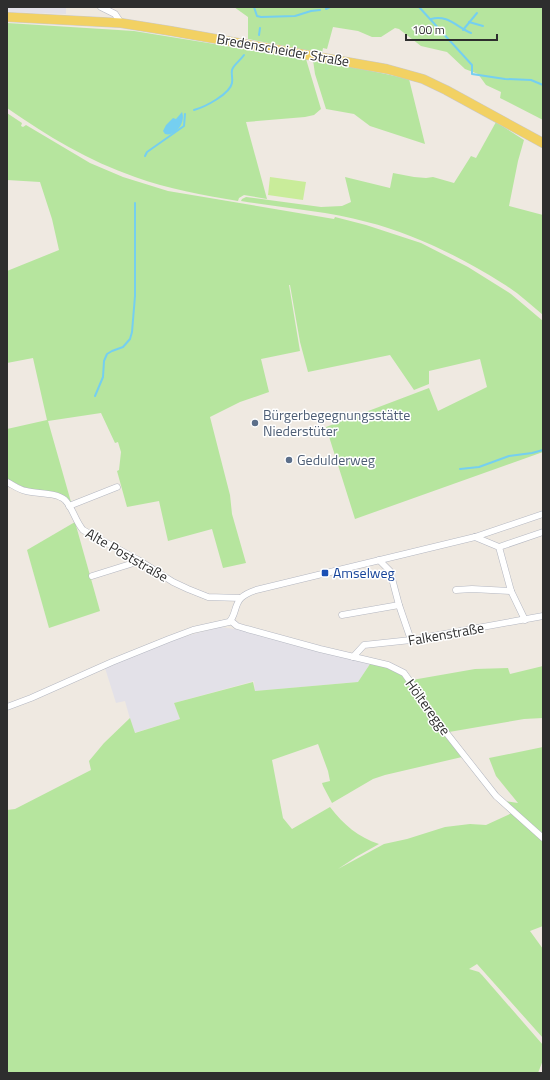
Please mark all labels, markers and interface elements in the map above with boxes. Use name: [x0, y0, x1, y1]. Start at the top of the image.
scale bar: [406, 16, 497, 42]
text: 100 m: [412, 20, 445, 39]
street label: Bredenscheider Straße: [215, 27, 351, 72]
place label: Bürgerbegegnungsstätte Niederstüter: [263, 404, 410, 441]
marker: Bürgerbegegnungsstätte Niederstüter: [250, 418, 260, 428]
place label: Gedulderweg: [297, 449, 375, 470]
marker: Gedulderweg: [284, 455, 294, 465]
street label: Alte Poststraße: [82, 522, 172, 587]
place label: Amselweg: [333, 562, 395, 583]
marker: Amselweg: [320, 568, 330, 578]
street label: Falkenstraße: [406, 617, 485, 651]
street label: Hölteregge: [401, 674, 456, 739]

